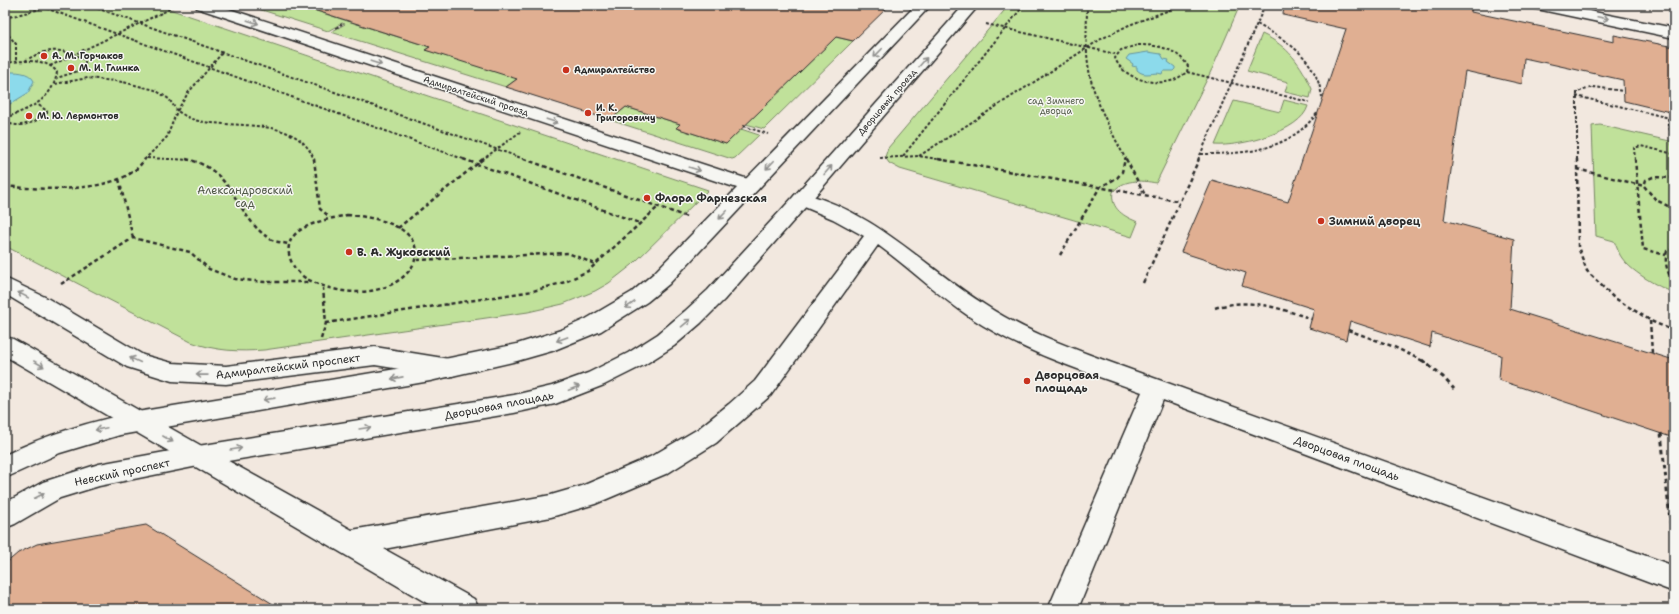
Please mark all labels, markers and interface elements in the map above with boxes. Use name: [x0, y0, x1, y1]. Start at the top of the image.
one-way arrow: [1596, 15, 1609, 23]
one-way arrow: [246, 19, 259, 26]
one-way arrow: [873, 48, 882, 58]
place label: А. М. Горчаков: [52, 50, 123, 62]
marker: А. М. Горчаков: [39, 51, 49, 61]
one-way arrow: [918, 56, 927, 67]
one-way arrow: [369, 60, 382, 67]
place label: М. И. Глинка: [79, 62, 140, 74]
marker: М. И. Глинка: [66, 63, 76, 73]
place label: Адмиралтейство: [574, 64, 655, 76]
marker: Адмиралтейство: [561, 65, 571, 75]
street label: Дворцовый проезд: [855, 66, 919, 138]
street label: Адмиралтейский проезд: [422, 73, 531, 119]
park label: сад Зимнего дворца: [1028, 95, 1084, 117]
place label: И. К. Григоровичу: [596, 102, 656, 124]
marker: И. К. Григоровичу: [583, 108, 593, 118]
place label: М. Ю. Лермонтов: [37, 110, 118, 122]
marker: М. Ю. Лермонтов: [24, 111, 34, 121]
one-way arrow: [546, 118, 558, 126]
one-way arrow: [765, 160, 775, 170]
one-way arrow: [823, 165, 832, 175]
one-way arrow: [688, 166, 701, 173]
park label: Александровский сад: [197, 183, 293, 211]
place label: Флора Фарнезская: [655, 191, 767, 206]
marker: Флора Фарнезская: [642, 193, 652, 203]
one-way arrow: [718, 210, 728, 220]
place label: Зимний дворец: [1329, 214, 1421, 229]
marker: Зимний дворец: [1316, 216, 1326, 226]
place label: В. А. Жуковский: [357, 245, 451, 260]
marker: В. А. Жуковский: [344, 247, 354, 257]
one-way arrow: [17, 290, 29, 298]
one-way arrow: [624, 301, 635, 309]
one-way arrow: [681, 319, 692, 328]
one-way arrow: [557, 335, 569, 343]
street label: Адмиралтейский проспект: [215, 350, 362, 383]
one-way arrow: [129, 356, 141, 363]
one-way arrow: [33, 361, 45, 369]
place label: Дворцовая площадь: [1035, 368, 1099, 396]
one-way arrow: [196, 371, 209, 379]
one-way arrow: [391, 374, 404, 382]
marker: Дворцовая площадь: [1022, 376, 1032, 386]
one-way arrow: [568, 383, 580, 391]
street label: Дворцовая площадь: [443, 387, 555, 423]
one-way arrow: [263, 395, 276, 403]
one-way arrow: [358, 424, 371, 432]
one-way arrow: [94, 425, 107, 433]
street label: Дворцовая площадь: [1292, 432, 1402, 485]
one-way arrow: [162, 435, 174, 443]
one-way arrow: [229, 445, 242, 453]
street label: Невский проспект: [73, 455, 172, 490]
one-way arrow: [32, 492, 44, 499]

